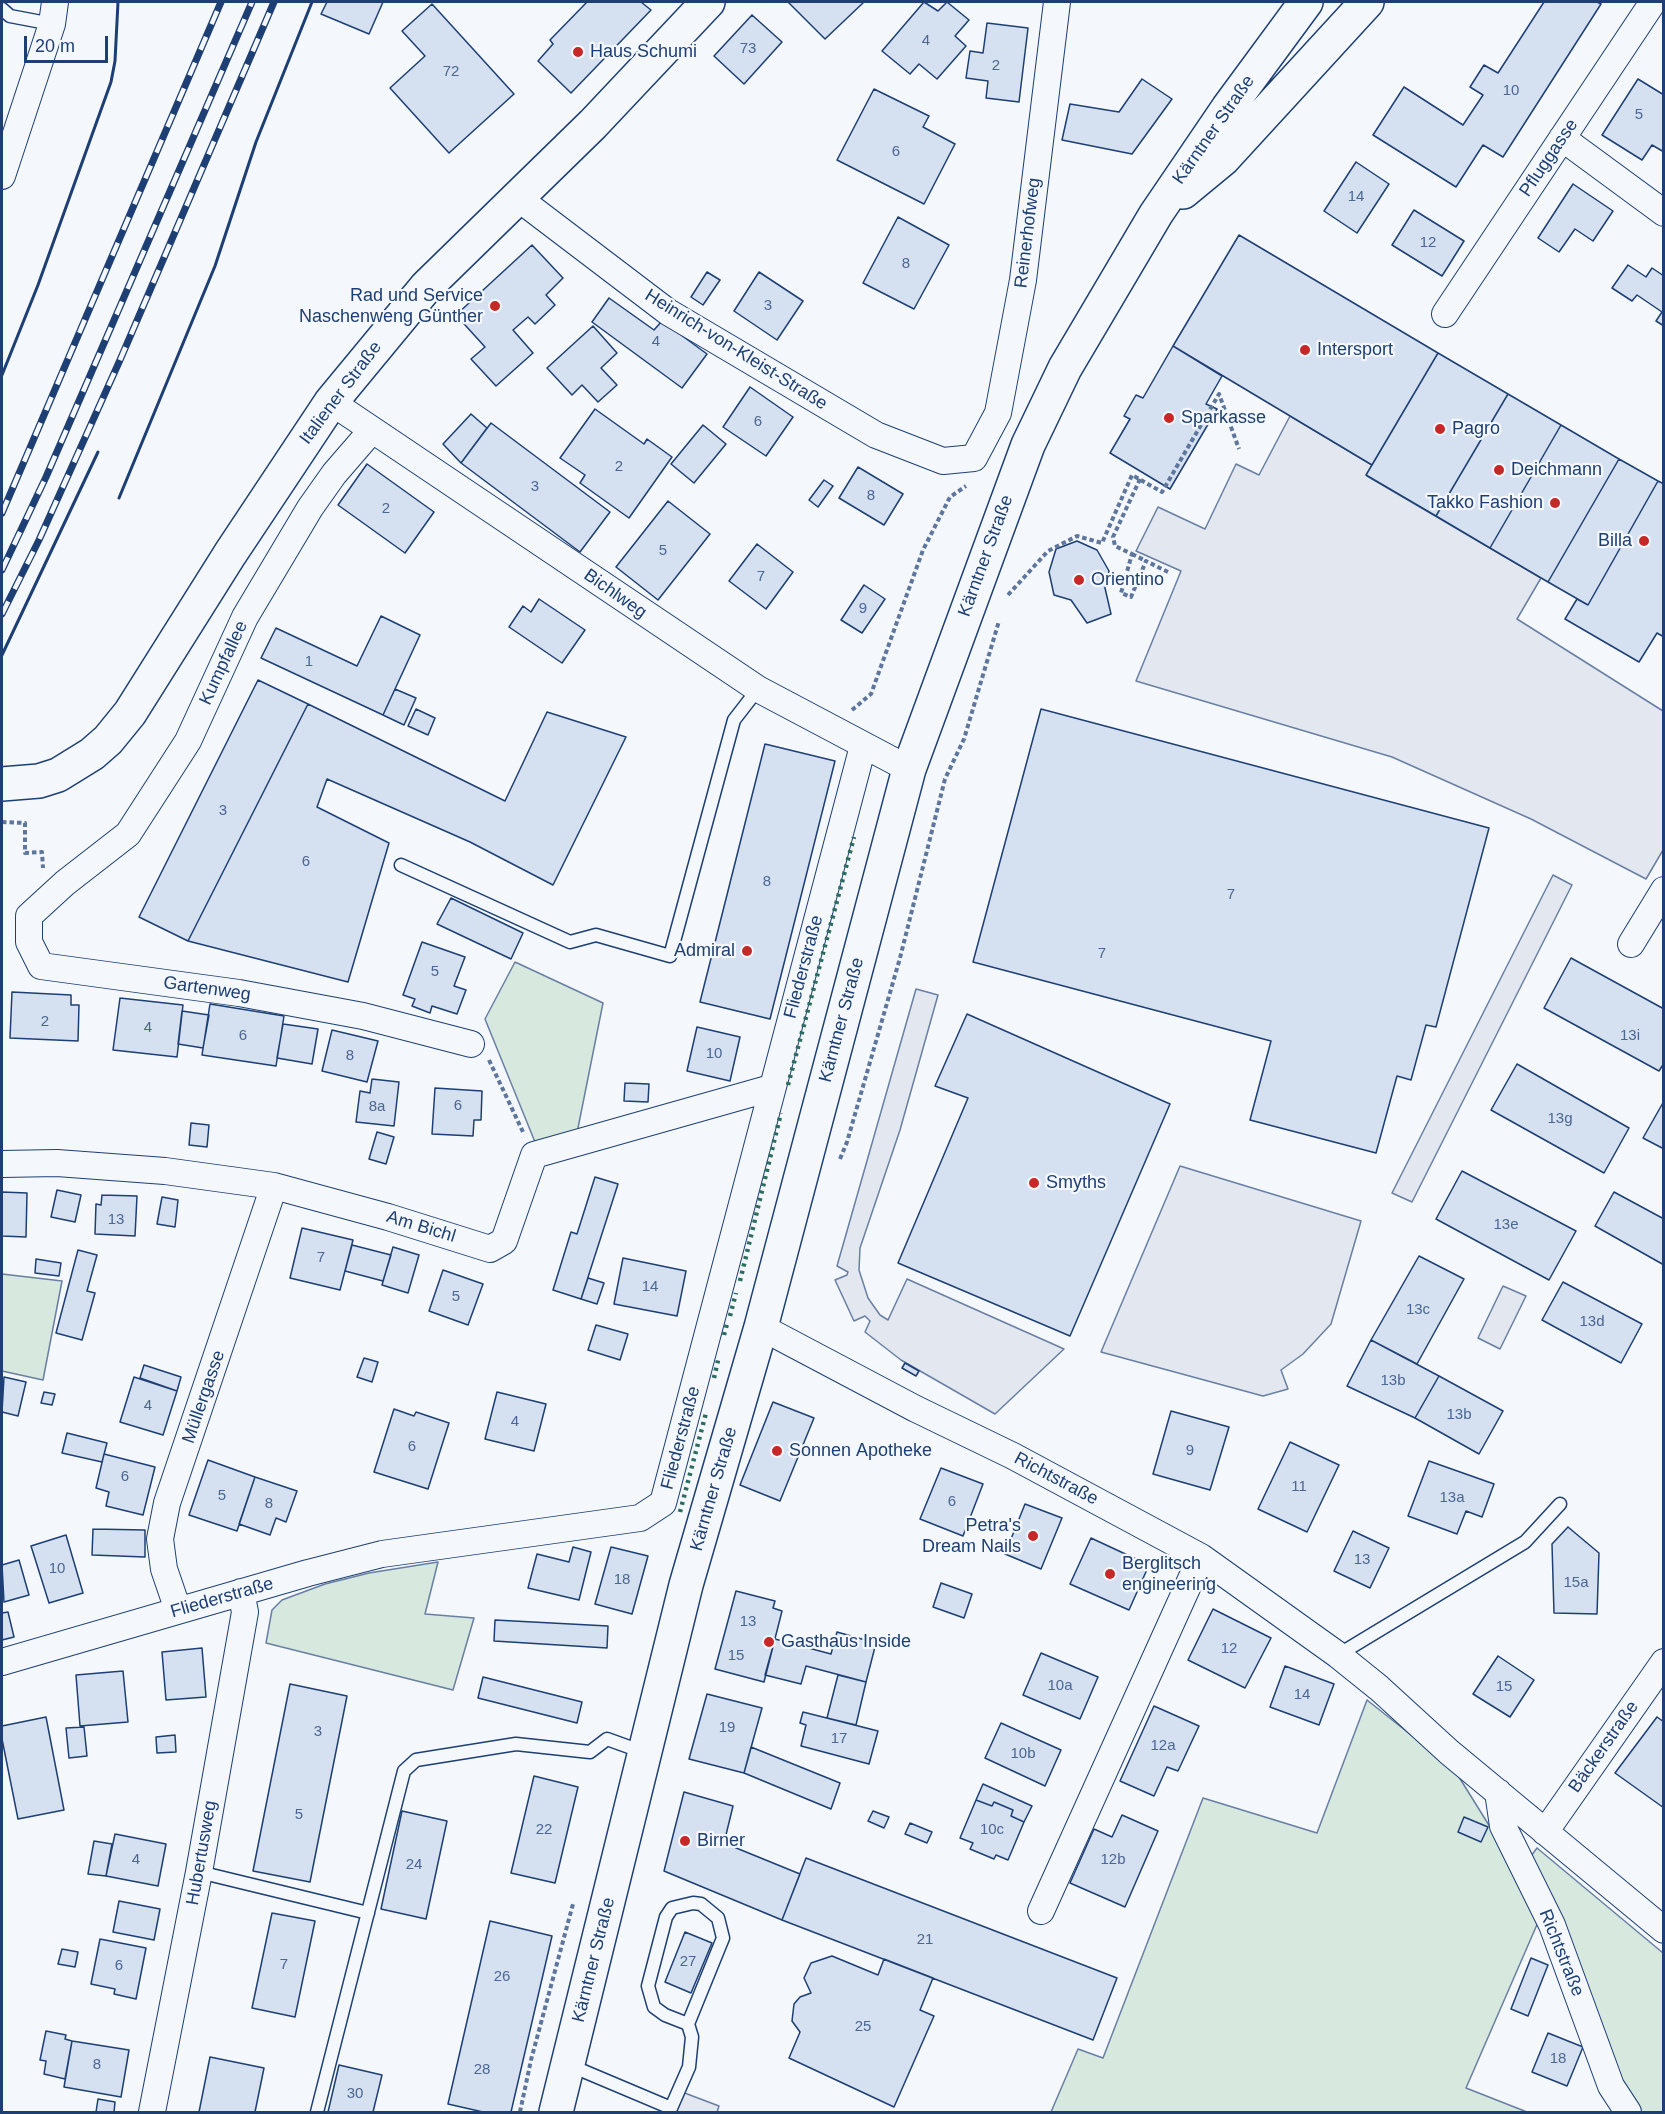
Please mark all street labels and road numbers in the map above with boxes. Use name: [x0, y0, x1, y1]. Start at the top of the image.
street label: Kärntner Straße: [1168, 71, 1260, 189]
street label: Pfluggasse: [1515, 115, 1583, 201]
street label: Reinerhofweg: [1011, 177, 1045, 289]
street label: Heinrich-von-Kleist-Straße: [641, 285, 831, 415]
street label: Italiener Straße: [295, 337, 387, 449]
street label: Kärntner Straße: [954, 492, 1018, 620]
street label: Bichlweg: [579, 564, 651, 624]
street label: Kumpfallee: [195, 618, 253, 708]
street label: Fliederstraße: [780, 913, 828, 1021]
street label: Kärntner Straße: [815, 955, 869, 1085]
street label: Gartenweg: [162, 972, 252, 1006]
street label: Am Bichl: [384, 1206, 458, 1248]
street label: Müllergasse: [178, 1348, 230, 1446]
street label: Fliederstraße: [657, 1384, 705, 1492]
street label: Kärntner Straße: [686, 1424, 742, 1554]
street label: Richtstraße: [1010, 1448, 1102, 1510]
street label: Fliederstraße: [168, 1573, 276, 1623]
street label: Bäckerstraße: [1564, 1697, 1644, 1797]
street label: Hubertusweg: [182, 1799, 222, 1907]
street label: Kärntner Straße: [568, 1895, 620, 2025]
street label: Richtstraße: [1534, 1906, 1588, 2000]

